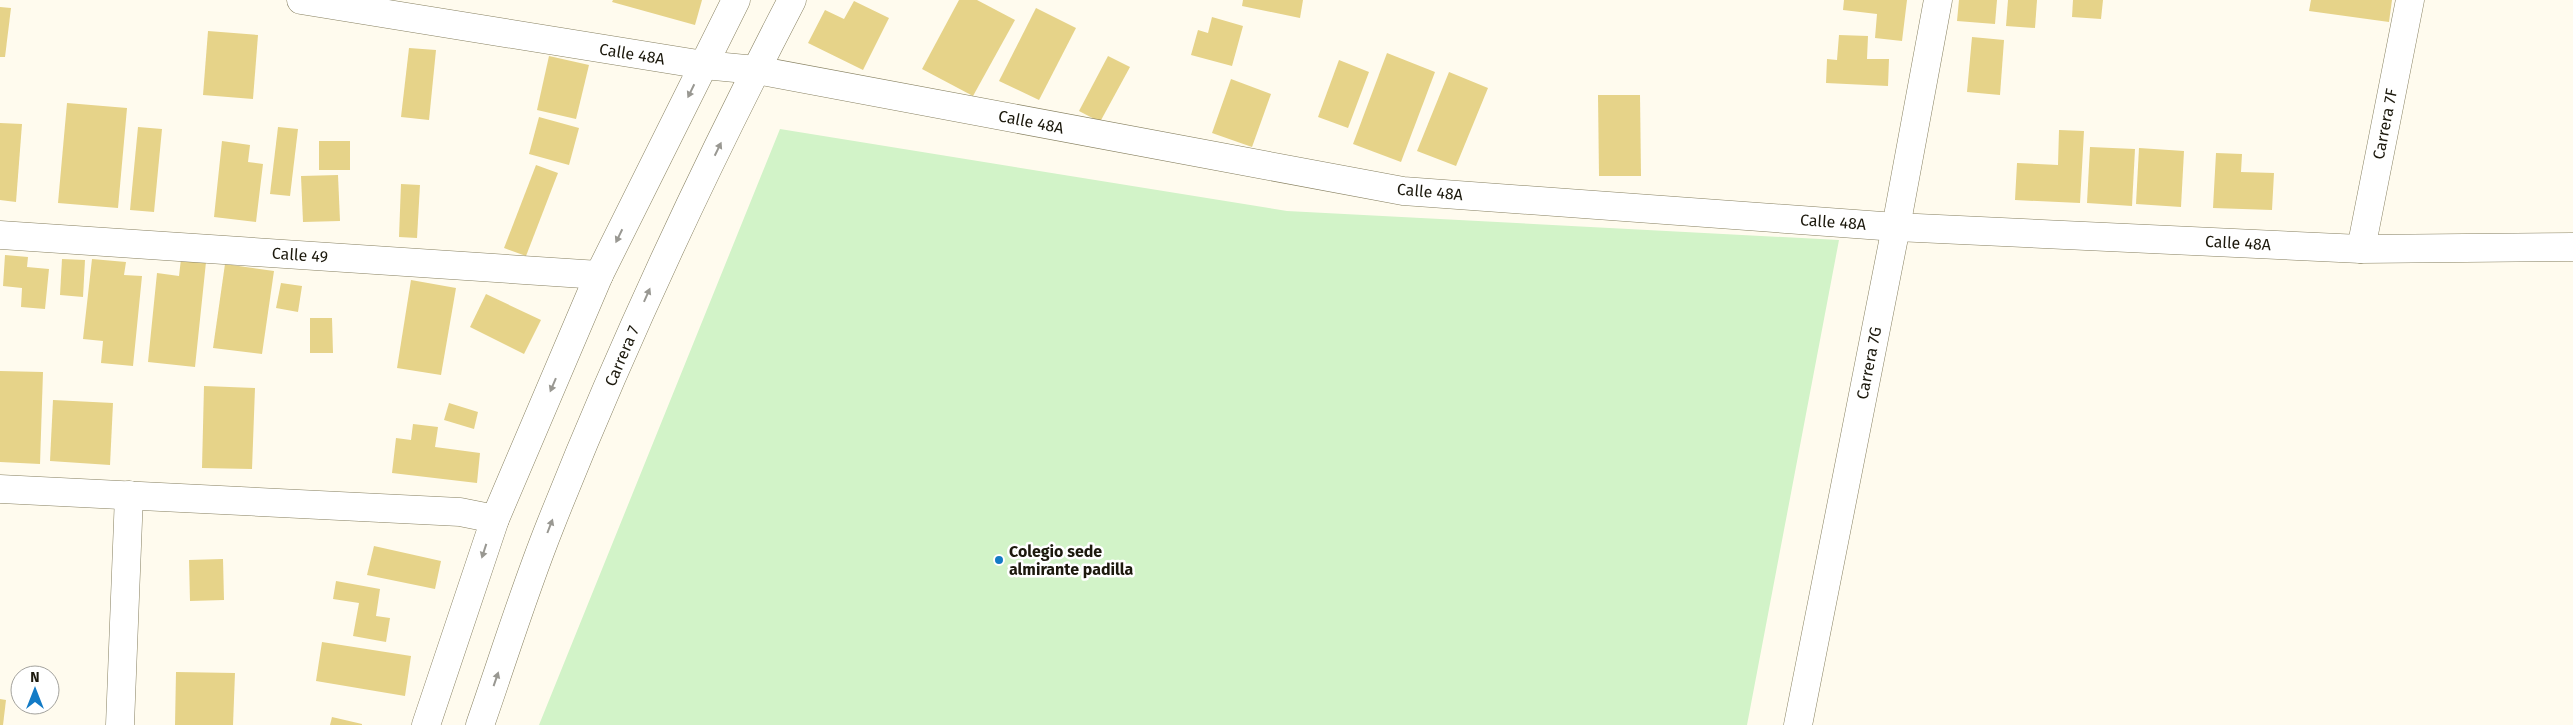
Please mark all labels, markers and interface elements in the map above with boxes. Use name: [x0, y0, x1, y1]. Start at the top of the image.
street label: Calle 48A: [598, 39, 667, 69]
one-way arrow: [687, 83, 695, 98]
street label: Carrera 7F: [2369, 87, 2401, 161]
street label: Calle 48A: [997, 106, 1066, 138]
one-way arrow: [714, 142, 722, 156]
street label: Calle 48A: [1396, 180, 1465, 204]
street label: Calle 48A: [1799, 210, 1867, 234]
one-way arrow: [615, 229, 623, 243]
street label: Calle 48A: [2204, 232, 2272, 254]
street label: Calle 49: [271, 244, 329, 266]
one-way arrow: [644, 288, 652, 302]
street label: Carrera 7: [601, 323, 643, 389]
street label: Carrera 7G: [1853, 325, 1885, 401]
one-way arrow: [548, 377, 556, 392]
one-way arrow: [546, 518, 554, 533]
place label: Colegio sede almirante padilla: [1009, 542, 1133, 579]
one-way arrow: [480, 544, 488, 559]
marker: Colegio sede almirante padilla: [993, 554, 1005, 566]
north arrow: [10, 665, 60, 715]
text: N: [30, 669, 40, 686]
one-way arrow: [492, 671, 500, 686]

